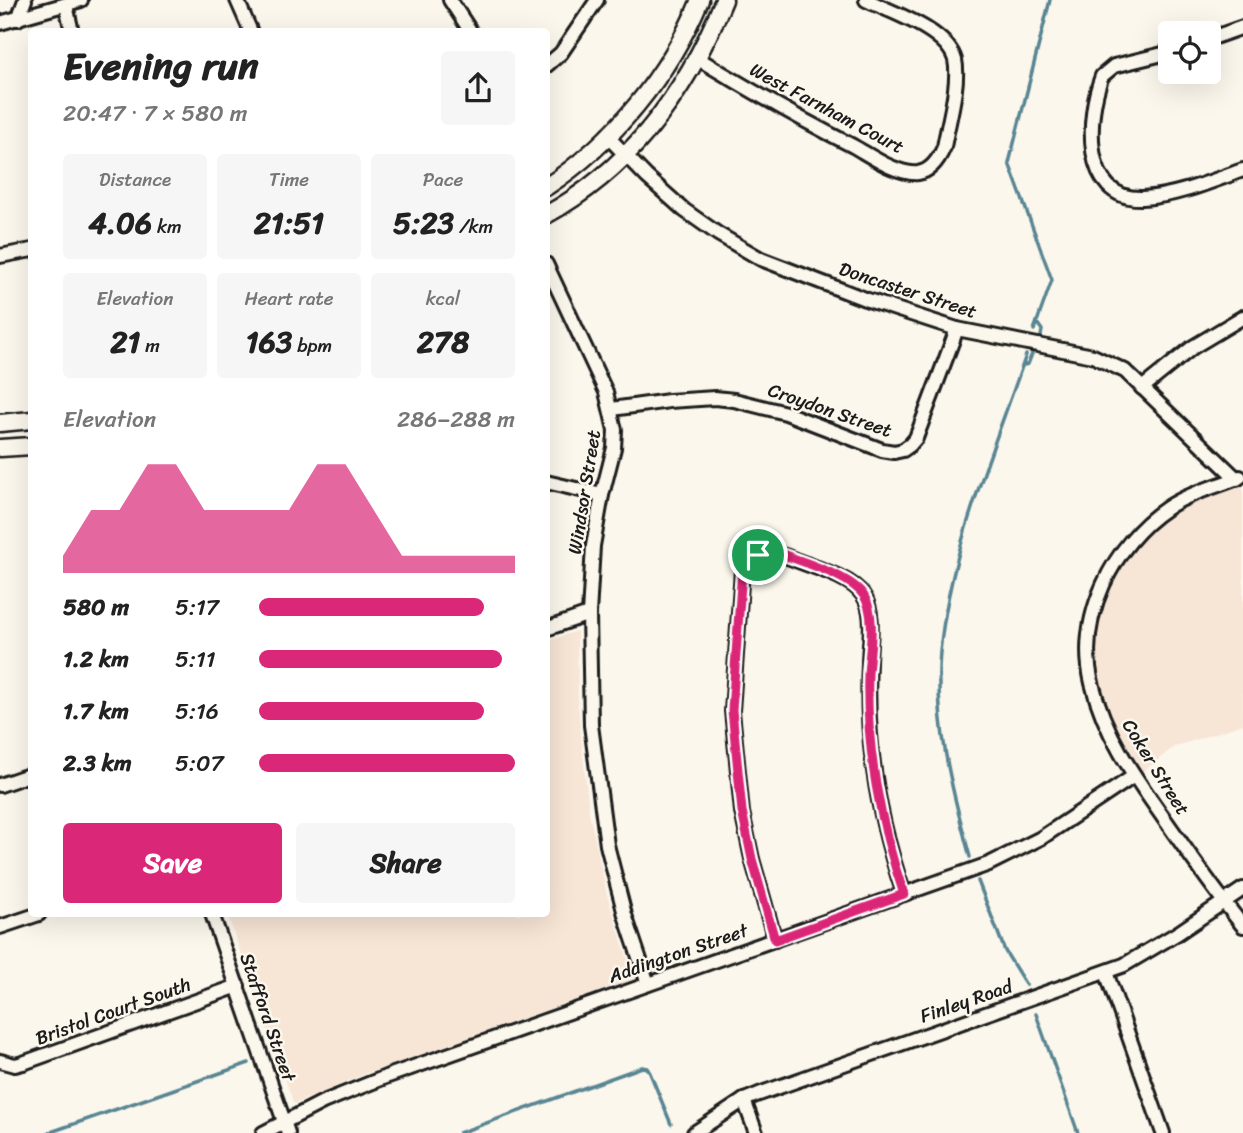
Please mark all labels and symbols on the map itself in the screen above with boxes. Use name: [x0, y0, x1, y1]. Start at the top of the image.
street label: West Farnham Court: [744, 53, 910, 163]
street label: Doncaster Street: [835, 252, 981, 328]
street label: Croydon Street: [764, 373, 896, 447]
street label: Windsor Street: [558, 427, 610, 557]
pin: [728, 525, 788, 585]
street label: Coker Street: [1113, 712, 1199, 822]
street label: Addington Street: [603, 913, 753, 993]
street label: Stafford Street: [231, 948, 306, 1087]
street label: Bristol Court South: [31, 968, 195, 1054]
street label: Finley Road: [915, 969, 1019, 1032]

